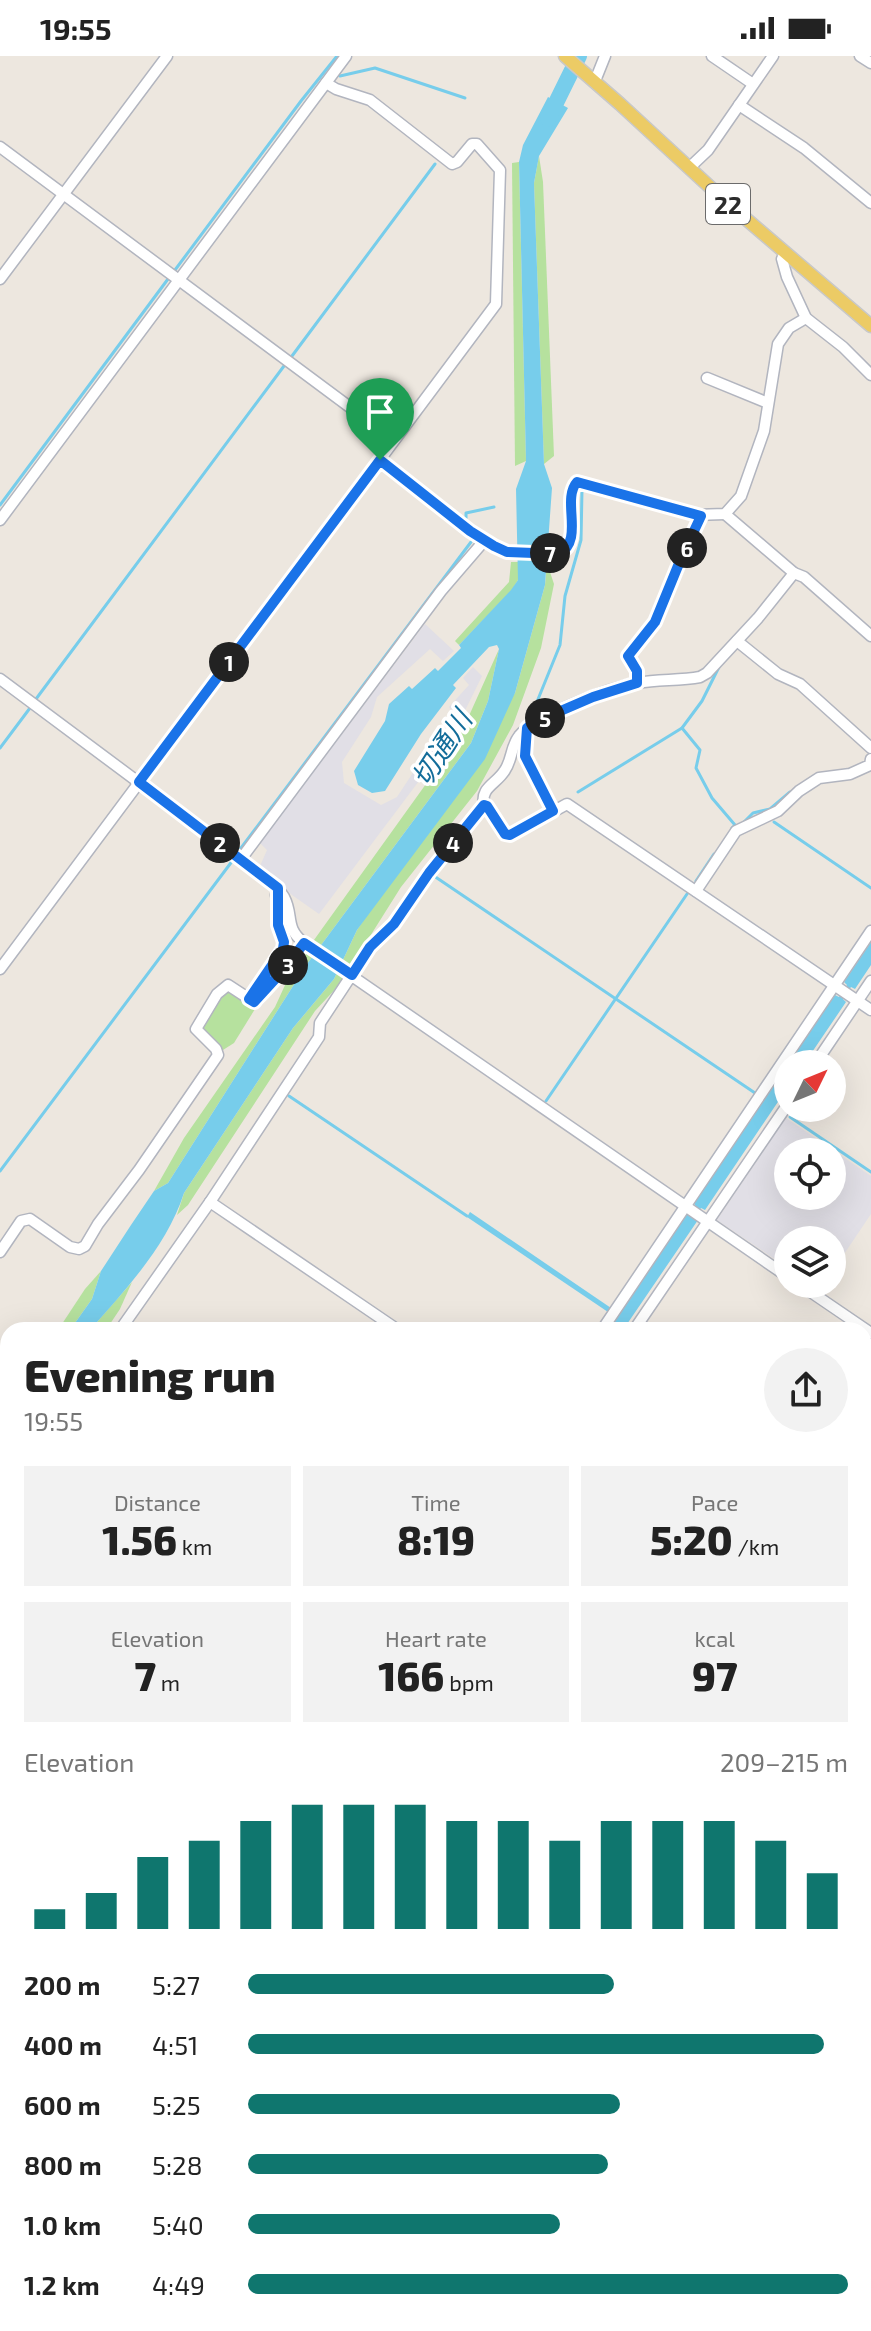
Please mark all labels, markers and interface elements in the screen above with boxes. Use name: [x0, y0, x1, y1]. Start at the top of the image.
text: 19:55: [40, 10, 112, 46]
road number: 22: [706, 184, 750, 224]
pin: [346, 378, 414, 460]
icon: arrive: [358, 390, 402, 434]
pin: 6: [667, 528, 707, 568]
pin: 7: [530, 533, 570, 573]
text: 6: [681, 535, 693, 561]
text: 7: [544, 540, 556, 566]
pin: 1: [209, 642, 249, 682]
text: 1: [224, 649, 234, 675]
pin: 5: [525, 698, 565, 738]
water label: 切通川: [404, 701, 480, 792]
text: 5: [539, 705, 551, 731]
pin: 2: [200, 823, 240, 863]
pin: 4: [433, 823, 473, 863]
text: 2: [214, 830, 226, 856]
text: 4: [446, 830, 460, 856]
pin: 3: [268, 945, 308, 985]
text: 3: [282, 952, 294, 978]
north arrow: [774, 1050, 846, 1122]
map controls: [774, 1050, 846, 1298]
button: locate: [774, 1138, 846, 1210]
button: layers: [774, 1226, 846, 1298]
text: Evening run: [24, 1348, 276, 1401]
button: share: [764, 1348, 848, 1432]
text: 19:55: [24, 1405, 83, 1436]
text: Distance: [114, 1489, 201, 1515]
text: Time: [411, 1489, 461, 1515]
text: Pace: [691, 1489, 738, 1515]
text: 1.56: [102, 1515, 177, 1563]
text: 8:19: [397, 1515, 475, 1563]
text: 5:20: [650, 1515, 733, 1563]
text: km: [177, 1533, 212, 1559]
text: /km: [733, 1533, 779, 1559]
text: Elevation: [111, 1625, 204, 1651]
text: Heart rate: [385, 1625, 487, 1651]
text: kcal: [695, 1625, 735, 1651]
text: 7: [135, 1651, 156, 1699]
text: 166: [378, 1651, 444, 1699]
text: 97: [692, 1651, 737, 1699]
text: m: [156, 1669, 180, 1695]
text: bpm: [444, 1669, 494, 1695]
text: Elevation: [24, 1746, 134, 1777]
text: 209–215 m: [720, 1746, 848, 1777]
text: 200 m: [24, 1969, 100, 2000]
text: 5:27: [152, 1969, 200, 2000]
text: 400 m: [24, 2029, 102, 2060]
text: 4:51: [152, 2029, 198, 2060]
text: 600 m: [24, 2089, 101, 2120]
text: 5:25: [152, 2089, 201, 2120]
text: 800 m: [24, 2149, 102, 2180]
text: 5:28: [152, 2149, 202, 2180]
text: 1.0 km: [24, 2209, 101, 2240]
text: 5:40: [152, 2209, 204, 2240]
text: 1.2 km: [24, 2269, 100, 2300]
text: 4:49: [152, 2269, 205, 2300]

